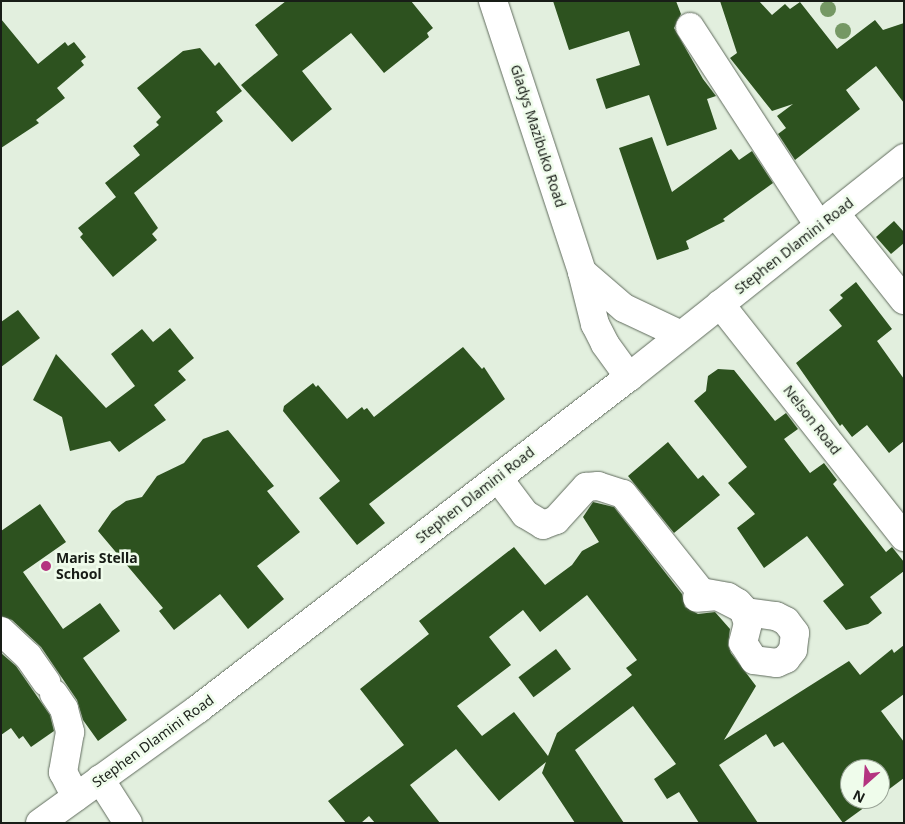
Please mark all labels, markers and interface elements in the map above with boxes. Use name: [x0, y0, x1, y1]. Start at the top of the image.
street label: Gladys Mazibuko Road: [507, 63, 569, 209]
street label: Stephen Dlamini Road: [731, 194, 857, 298]
street label: Nelson Road: [780, 382, 844, 458]
street label: Stephen Dlamini Road: [412, 443, 538, 547]
place label: Maris Stella School: [56, 550, 138, 582]
marker: Maris Stella School: [40, 560, 52, 572]
street label: Stephen Dlamini Road: [89, 691, 217, 791]
north arrow: [840, 759, 890, 809]
text: N: [849, 786, 868, 808]

